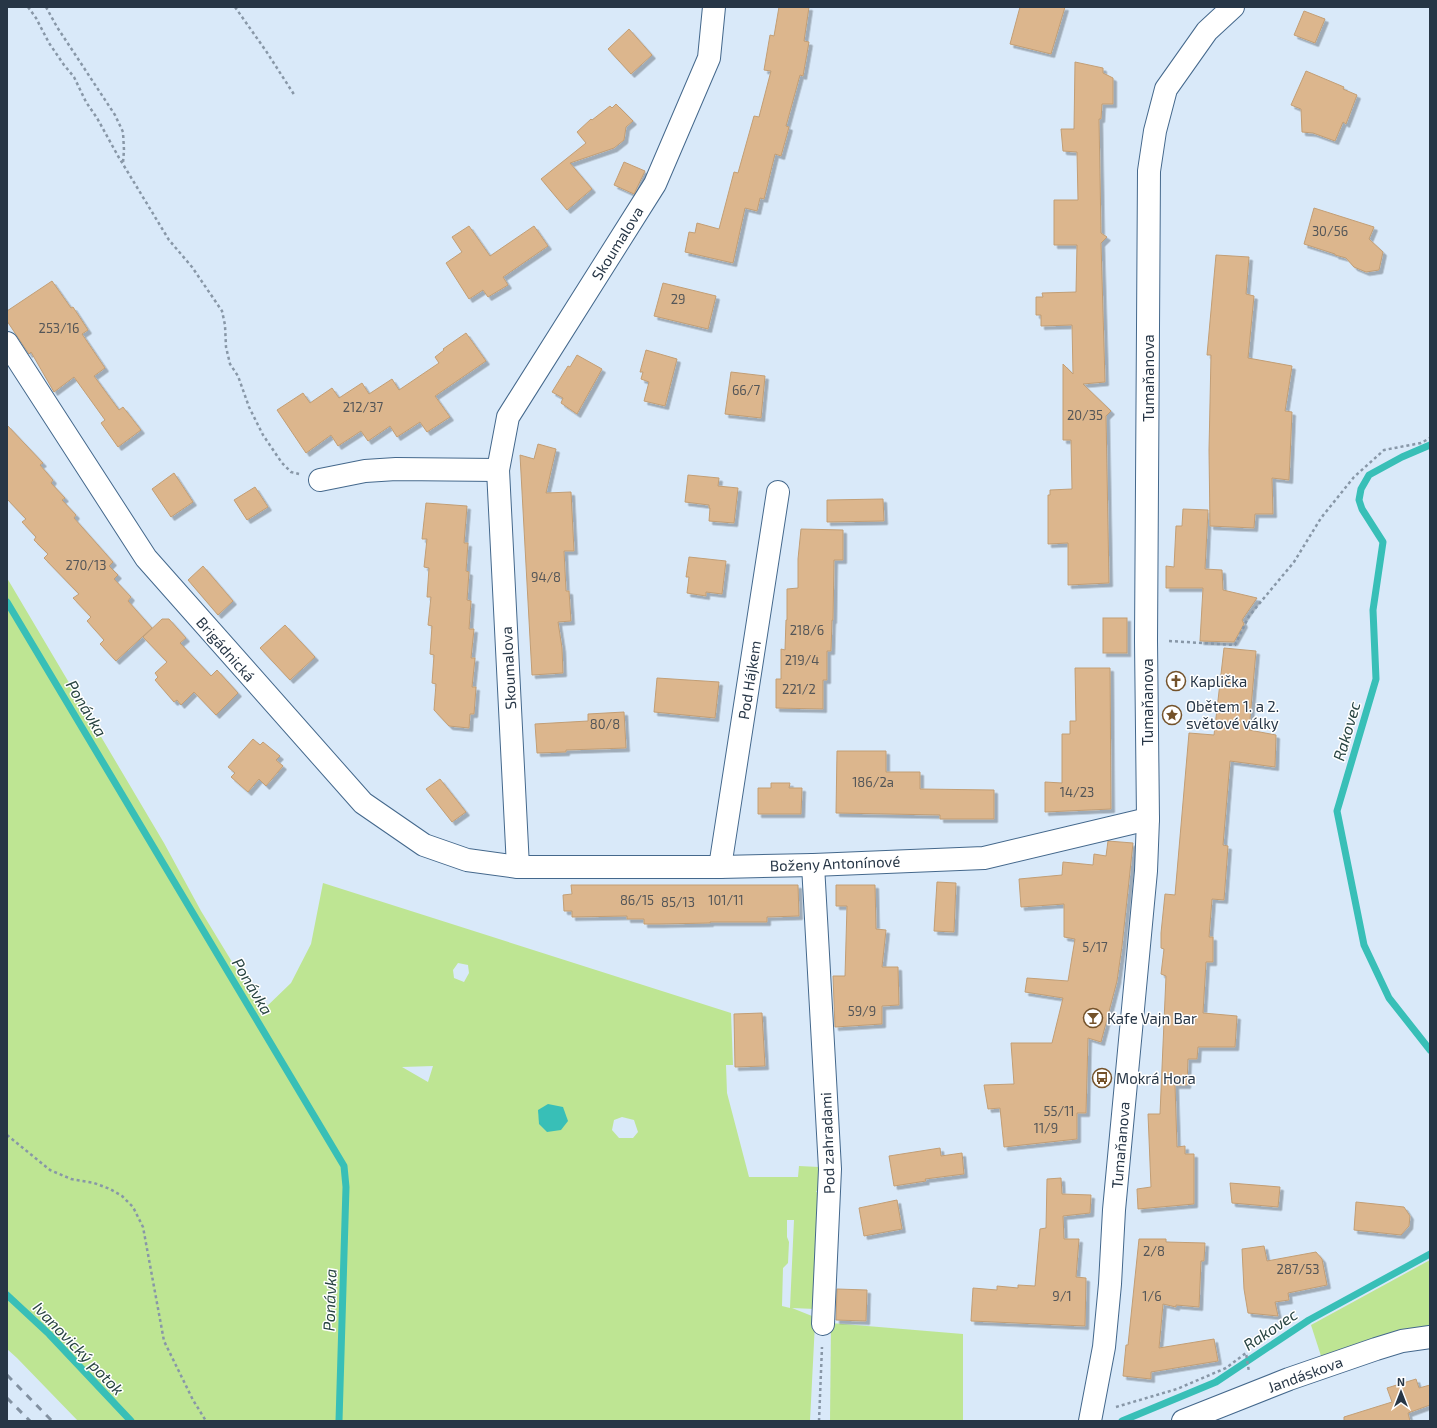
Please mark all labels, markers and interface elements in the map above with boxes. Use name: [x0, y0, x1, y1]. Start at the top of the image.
street label: Skoumalova: [587, 203, 647, 283]
house number: 30/56: [1312, 223, 1348, 239]
house number: 29: [671, 291, 685, 307]
house number: 253/16: [39, 320, 79, 336]
street label: Tumaňanova: [1139, 334, 1157, 422]
house number: 66/7: [732, 382, 760, 398]
house number: 212/37: [343, 399, 384, 415]
house number: 20/35: [1067, 407, 1103, 423]
house number: 270/13: [66, 557, 106, 573]
house number: 94/8: [531, 569, 561, 585]
street label: Brigádnická: [193, 613, 259, 685]
house number: 218/6: [790, 622, 824, 638]
street label: Skoumalova: [497, 626, 519, 710]
street label: Pod Hájkem: [734, 639, 765, 721]
house number: 219/4: [785, 652, 819, 668]
street label: Tumaňanova: [1138, 658, 1156, 746]
church icon: Kaplička: [1165, 670, 1187, 692]
place label: Kaplička: [1190, 672, 1247, 690]
water label: Ponávka: [63, 676, 111, 740]
house number: 221/2: [782, 681, 816, 697]
place label: Obětem 1. a 2. světové války: [1186, 697, 1279, 732]
water label: Rakovec: [1328, 699, 1364, 763]
place icon: Obětem 1. a 2. světové války: [1161, 704, 1183, 726]
house number: 80/8: [590, 716, 620, 732]
house number: 186/2a: [852, 774, 894, 790]
house number: 14/23: [1060, 784, 1094, 800]
street label: Boženy Antonínové: [769, 852, 901, 874]
house number: 86/15: [620, 892, 654, 908]
house number: 101/11: [708, 892, 744, 908]
house number: 85/13: [661, 894, 695, 910]
house number: 5/17: [1082, 939, 1108, 955]
water label: Ponávka: [229, 954, 277, 1018]
house number: 59/9: [848, 1003, 876, 1019]
bar icon: Kafe Vajn Bar: [1082, 1007, 1104, 1029]
place label: Kafe Vajn Bar: [1107, 1009, 1197, 1028]
bus stop icon: Mokrá Hora: [1091, 1067, 1113, 1089]
place label: Mokrá Hora: [1116, 1069, 1196, 1087]
street label: Pod zahradami: [816, 1092, 838, 1194]
street label: Tumaňanova: [1107, 1101, 1133, 1189]
house number: 55/11: [1043, 1103, 1075, 1119]
house number: 11/9: [1034, 1120, 1058, 1136]
house number: 2/8: [1143, 1243, 1165, 1259]
house number: 287/53: [1277, 1261, 1319, 1277]
water label: Ponávka: [318, 1268, 340, 1332]
house number: 9/1: [1052, 1288, 1072, 1304]
house number: 1/6: [1142, 1288, 1162, 1304]
water label: Ivanovický potok: [29, 1297, 128, 1399]
water label: Rakovec: [1239, 1304, 1301, 1354]
street label: Jandáskova: [1265, 1352, 1345, 1396]
north arrow: [1381, 1372, 1421, 1412]
text: N: [1397, 1375, 1405, 1388]

